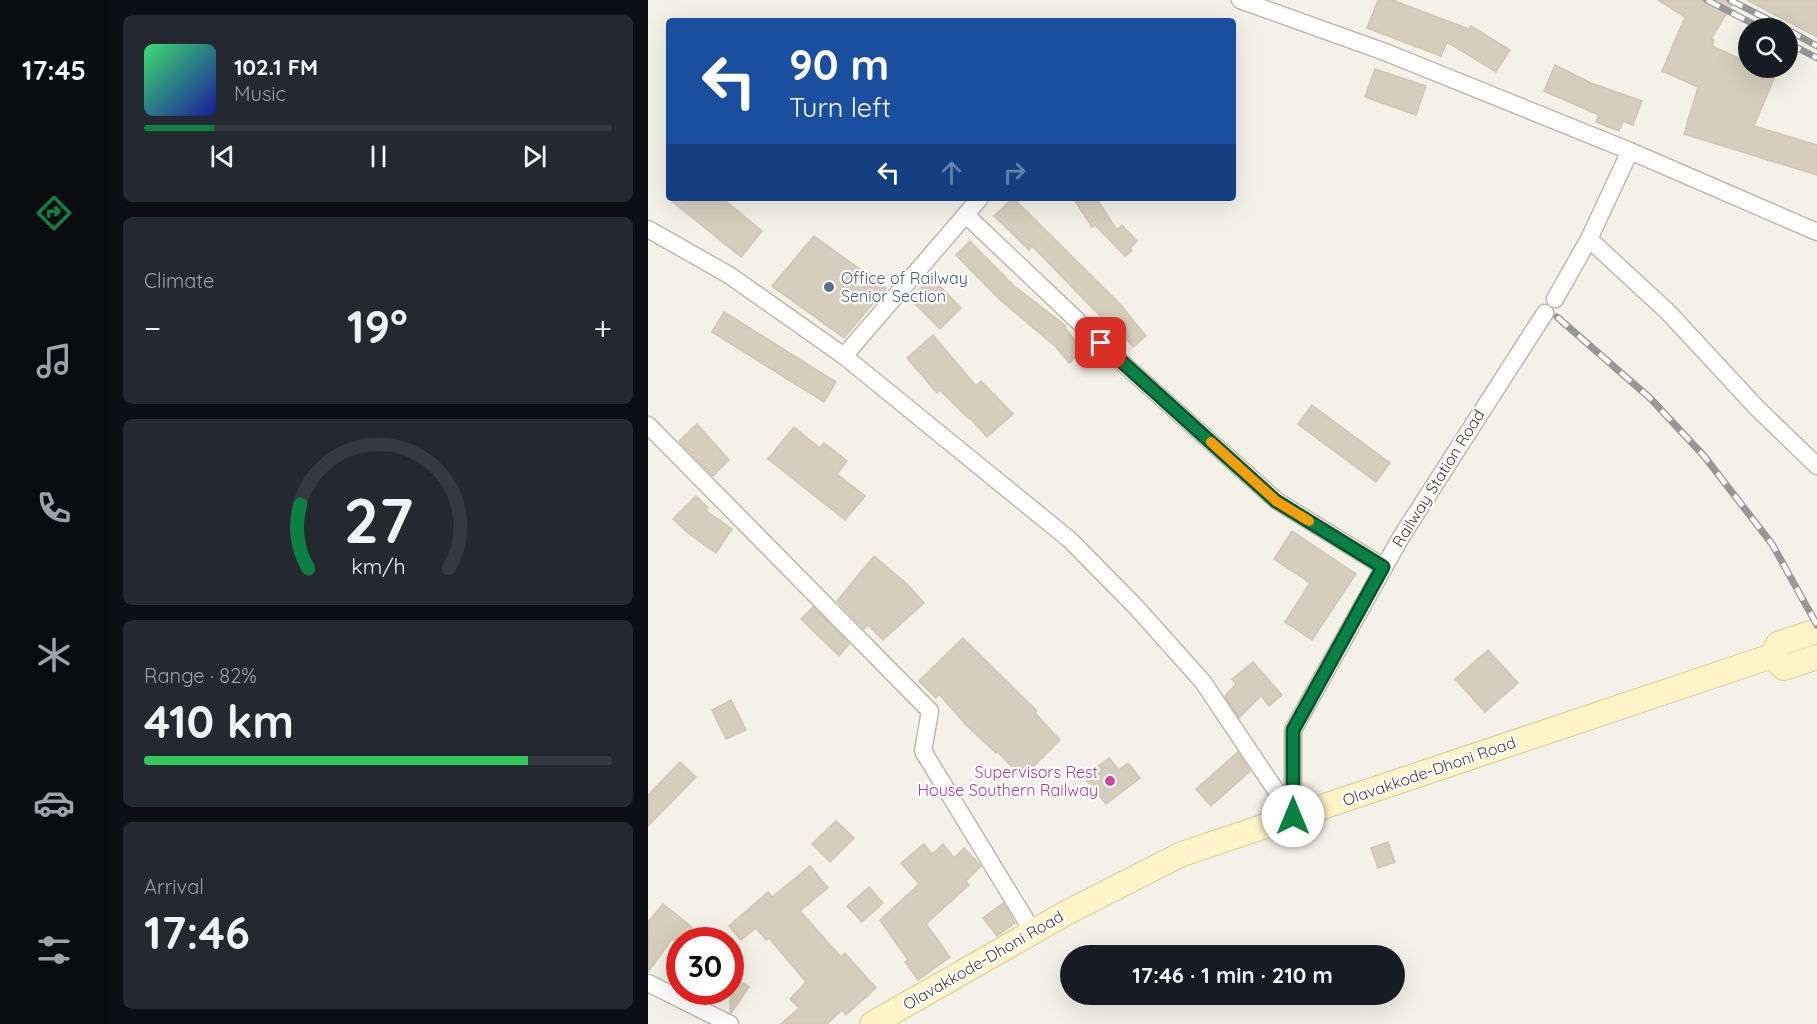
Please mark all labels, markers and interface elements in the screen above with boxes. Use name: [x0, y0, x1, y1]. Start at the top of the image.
map controls: [1738, 18, 1798, 78]
button: search: [1738, 18, 1798, 78]
text: 90 m: [789, 38, 889, 91]
icon: left: [690, 42, 768, 120]
text: 17:45: [22, 53, 86, 87]
text: 102.1 FM: [234, 53, 318, 81]
text: Music: [234, 81, 286, 106]
text: Turn left: [789, 90, 891, 124]
icon: previous: [206, 140, 239, 173]
icon: pause: [362, 140, 395, 173]
icon: next: [518, 140, 551, 173]
icon: left: [872, 156, 905, 189]
icon: ahead: [935, 156, 968, 189]
icon: right: [998, 156, 1031, 189]
icon: directions: [33, 192, 75, 234]
text: Climate: [144, 268, 214, 293]
place label: Office of Railway Senior Section: [841, 268, 968, 306]
marker: Office of Railway Senior Section: [822, 280, 836, 294]
text: 19°: [347, 298, 408, 354]
text: −: [144, 307, 161, 348]
text: +: [593, 307, 612, 348]
pin: [1075, 317, 1126, 368]
icon: arrive: [1084, 326, 1117, 359]
icon: music: [33, 340, 75, 382]
street label: Railway Station Road: [1388, 405, 1488, 551]
text: 27: [343, 481, 413, 559]
icon: phone: [33, 487, 75, 529]
text: km/h: [351, 553, 405, 579]
icon: climate: [33, 634, 75, 676]
text: Range · 82%: [144, 663, 257, 688]
text: 410 km: [144, 693, 294, 749]
street label: Olavakkode-Dhoni Road: [1340, 732, 1518, 810]
place label: Supervisors Rest House Southern Railway: [917, 762, 1098, 800]
marker: Supervisors Rest House Southern Railway: [1103, 774, 1117, 788]
icon: car: [33, 782, 75, 824]
position arrow: [1261, 784, 1325, 848]
text: Arrival: [144, 874, 204, 899]
text: 17:46: [144, 904, 250, 960]
street label: Olavakkode-Dhoni Road: [899, 906, 1067, 1014]
speed limit sign: 30: [666, 927, 744, 1005]
icon: filters: [33, 929, 75, 971]
text: 17:46 · 1 min · 210 m: [1132, 961, 1333, 989]

